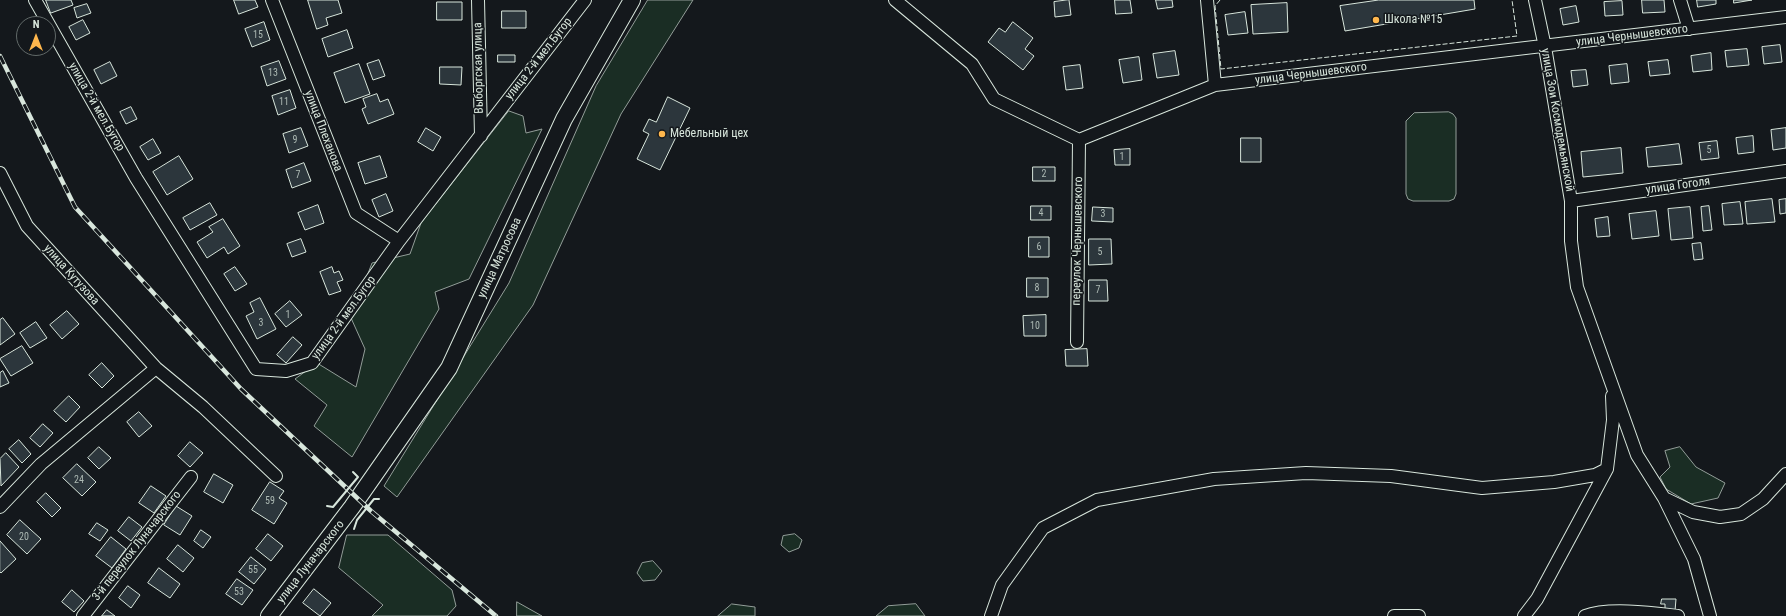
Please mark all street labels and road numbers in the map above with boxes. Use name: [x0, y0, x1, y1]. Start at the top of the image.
street label: улица 2-й мел.Бугор: [503, 15, 575, 103]
street label: Выборгская улица: [471, 22, 487, 114]
street label: улица Чернышевского: [1575, 22, 1689, 50]
street label: улица Зои Космодемьянской: [1537, 47, 1577, 193]
street label: улица 2-й мел.Бугор: [65, 60, 127, 154]
street label: улица Чернышевского: [1254, 60, 1368, 88]
street label: улица Плеханова: [301, 88, 345, 174]
street label: улица Гоголя: [1645, 174, 1711, 198]
street label: переулок Чернышевского: [1070, 176, 1086, 306]
street label: улица Матросова: [475, 216, 525, 300]
street label: улица Кутузова: [40, 242, 102, 308]
street label: улица 2-й мел.Бугор: [309, 273, 379, 363]
street label: 3-й переулок Луначарского: [90, 488, 184, 604]
street label: улица Луначарского: [274, 518, 348, 606]

